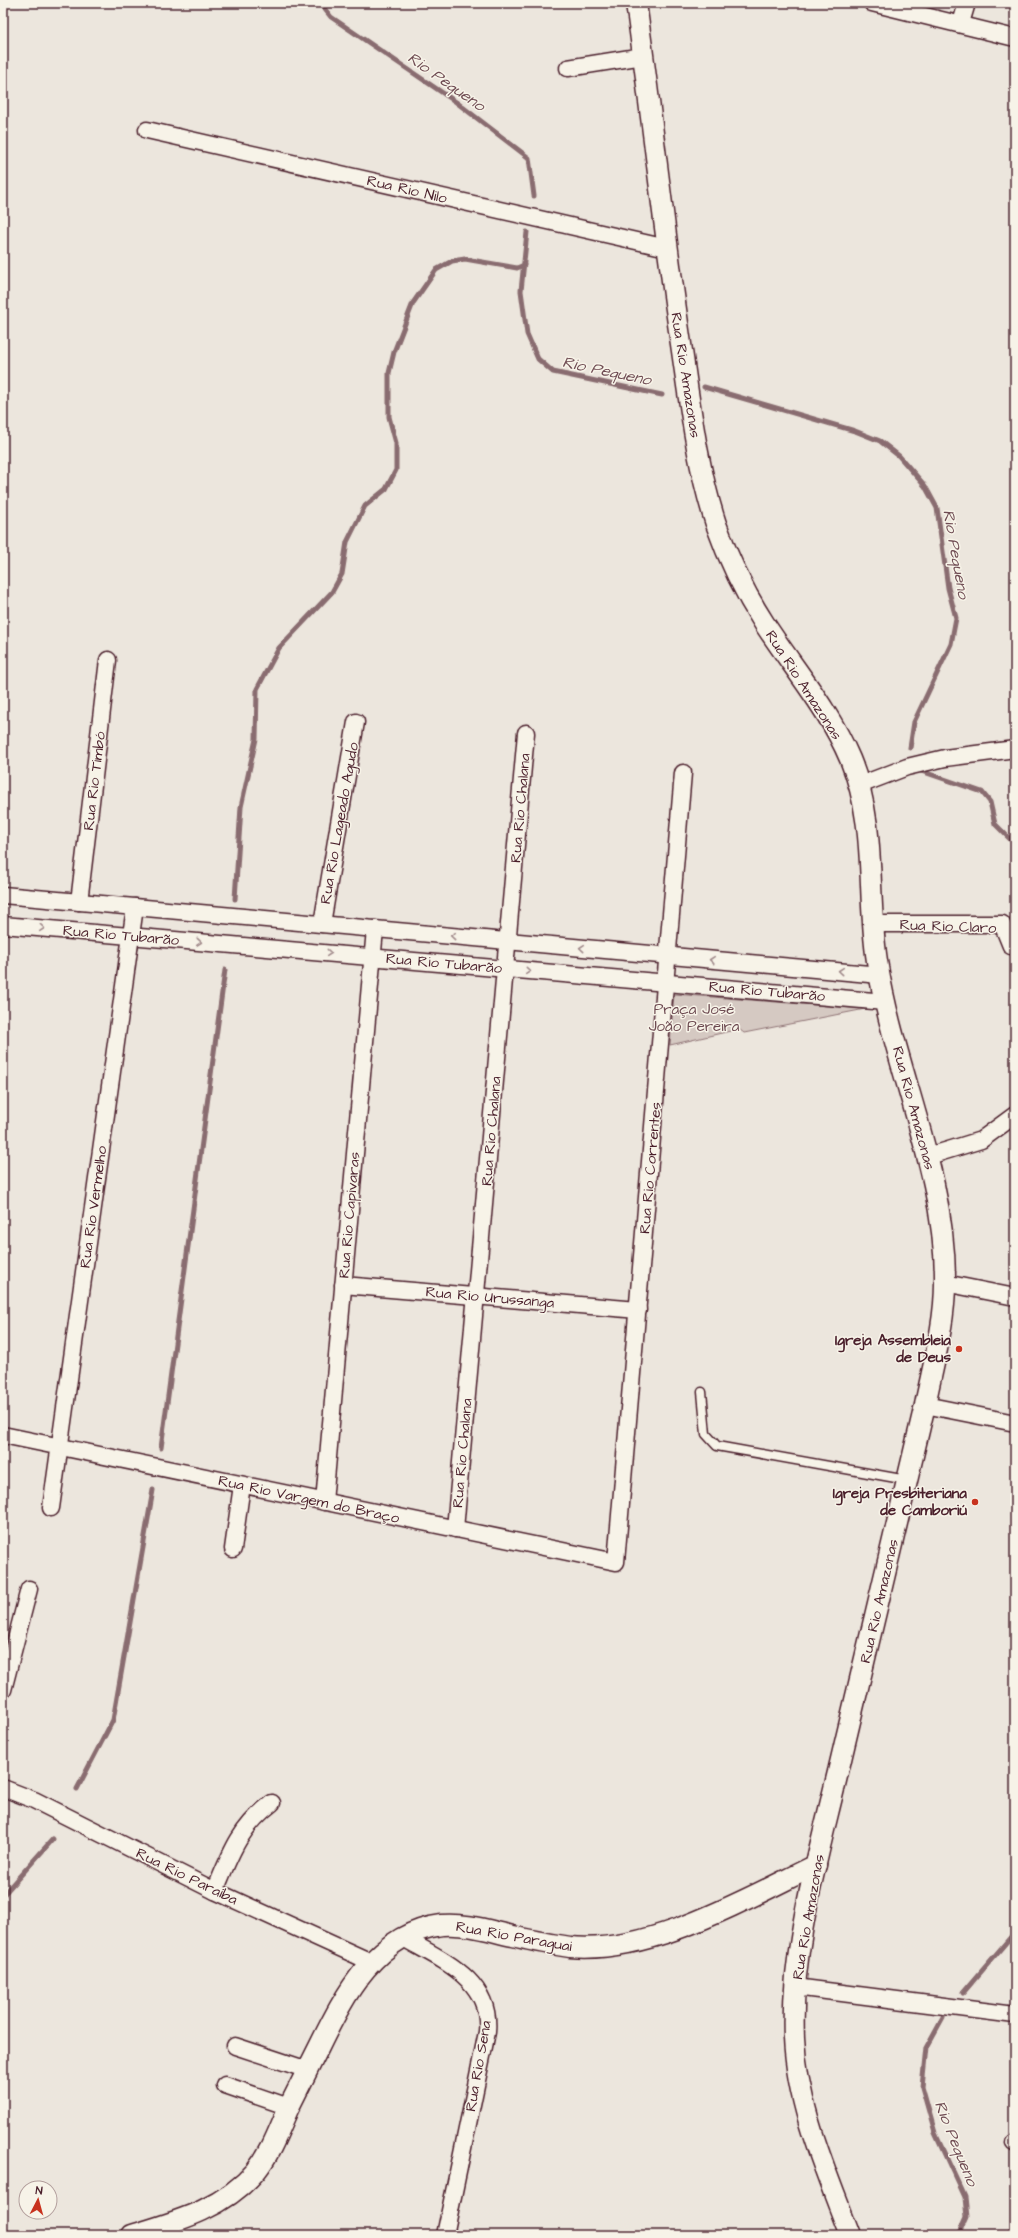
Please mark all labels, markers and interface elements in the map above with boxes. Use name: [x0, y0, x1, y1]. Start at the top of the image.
water label: Rio Pequeno: [403, 47, 490, 117]
street label: Rua Rio Nilo: [365, 170, 450, 209]
street label: Rua Rio Amazonas: [665, 311, 706, 440]
water label: Rio Pequeno: [560, 351, 654, 391]
water label: Rio Pequeno: [937, 508, 975, 601]
street label: Rua Rio Amazonas: [760, 626, 847, 745]
street label: Rua Rio Timbó: [78, 730, 111, 832]
street label: Rua Rio Lageado Agudo: [315, 740, 365, 906]
street label: Rua Rio Chalana: [505, 752, 536, 864]
street label: Rua Rio Claro: [899, 914, 997, 939]
street label: Rua Rio Tubarão: [62, 920, 181, 951]
one-way arrow: [39, 923, 45, 932]
one-way arrow: [450, 932, 456, 941]
one-way arrow: [196, 937, 202, 946]
one-way arrow: [579, 943, 585, 952]
one-way arrow: [326, 948, 332, 957]
street label: Rua Rio Tubarão: [385, 948, 504, 979]
one-way arrow: [709, 955, 715, 964]
one-way arrow: [525, 966, 531, 975]
one-way arrow: [838, 967, 844, 976]
street label: Rua Rio Tubarão: [708, 976, 827, 1007]
park label: Praça José João Pereira: [649, 999, 740, 1037]
street label: Rua Rio Amazonas: [887, 1044, 940, 1173]
street label: Rua Rio Chalana: [476, 1075, 507, 1187]
street label: Rua Rio Correntes: [634, 1101, 667, 1235]
street label: Rua Rio Vermelho: [75, 1144, 113, 1270]
street label: Rua Rio Capivaras: [334, 1150, 366, 1279]
street label: Rua Rio Urussanga: [425, 1281, 556, 1315]
place label: Igreja Assembleia de Deus: [835, 1330, 951, 1368]
marker: Igreja Assembleia de Deus: [954, 1344, 964, 1354]
street label: Rua Rio Chalana: [447, 1397, 478, 1509]
street label: Rua Rio Vargem do Braço: [216, 1470, 402, 1530]
place label: Igreja Presbiteriana de Camboriú: [833, 1483, 967, 1521]
marker: Igreja Presbiteriana de Camboriú: [970, 1497, 980, 1507]
street label: Rua Rio Amazonas: [855, 1537, 904, 1665]
street label: Rua Rio Paraíba: [132, 1843, 241, 1910]
street label: Rua Rio Amazonas: [787, 1852, 830, 1981]
street label: Rua Rio Paraguai: [454, 1916, 574, 1958]
street label: Rua Rio Sena: [460, 2018, 497, 2113]
water label: Rio Pequeno: [929, 2097, 984, 2190]
north arrow: [18, 2180, 58, 2220]
text: N: [35, 2183, 43, 2198]

